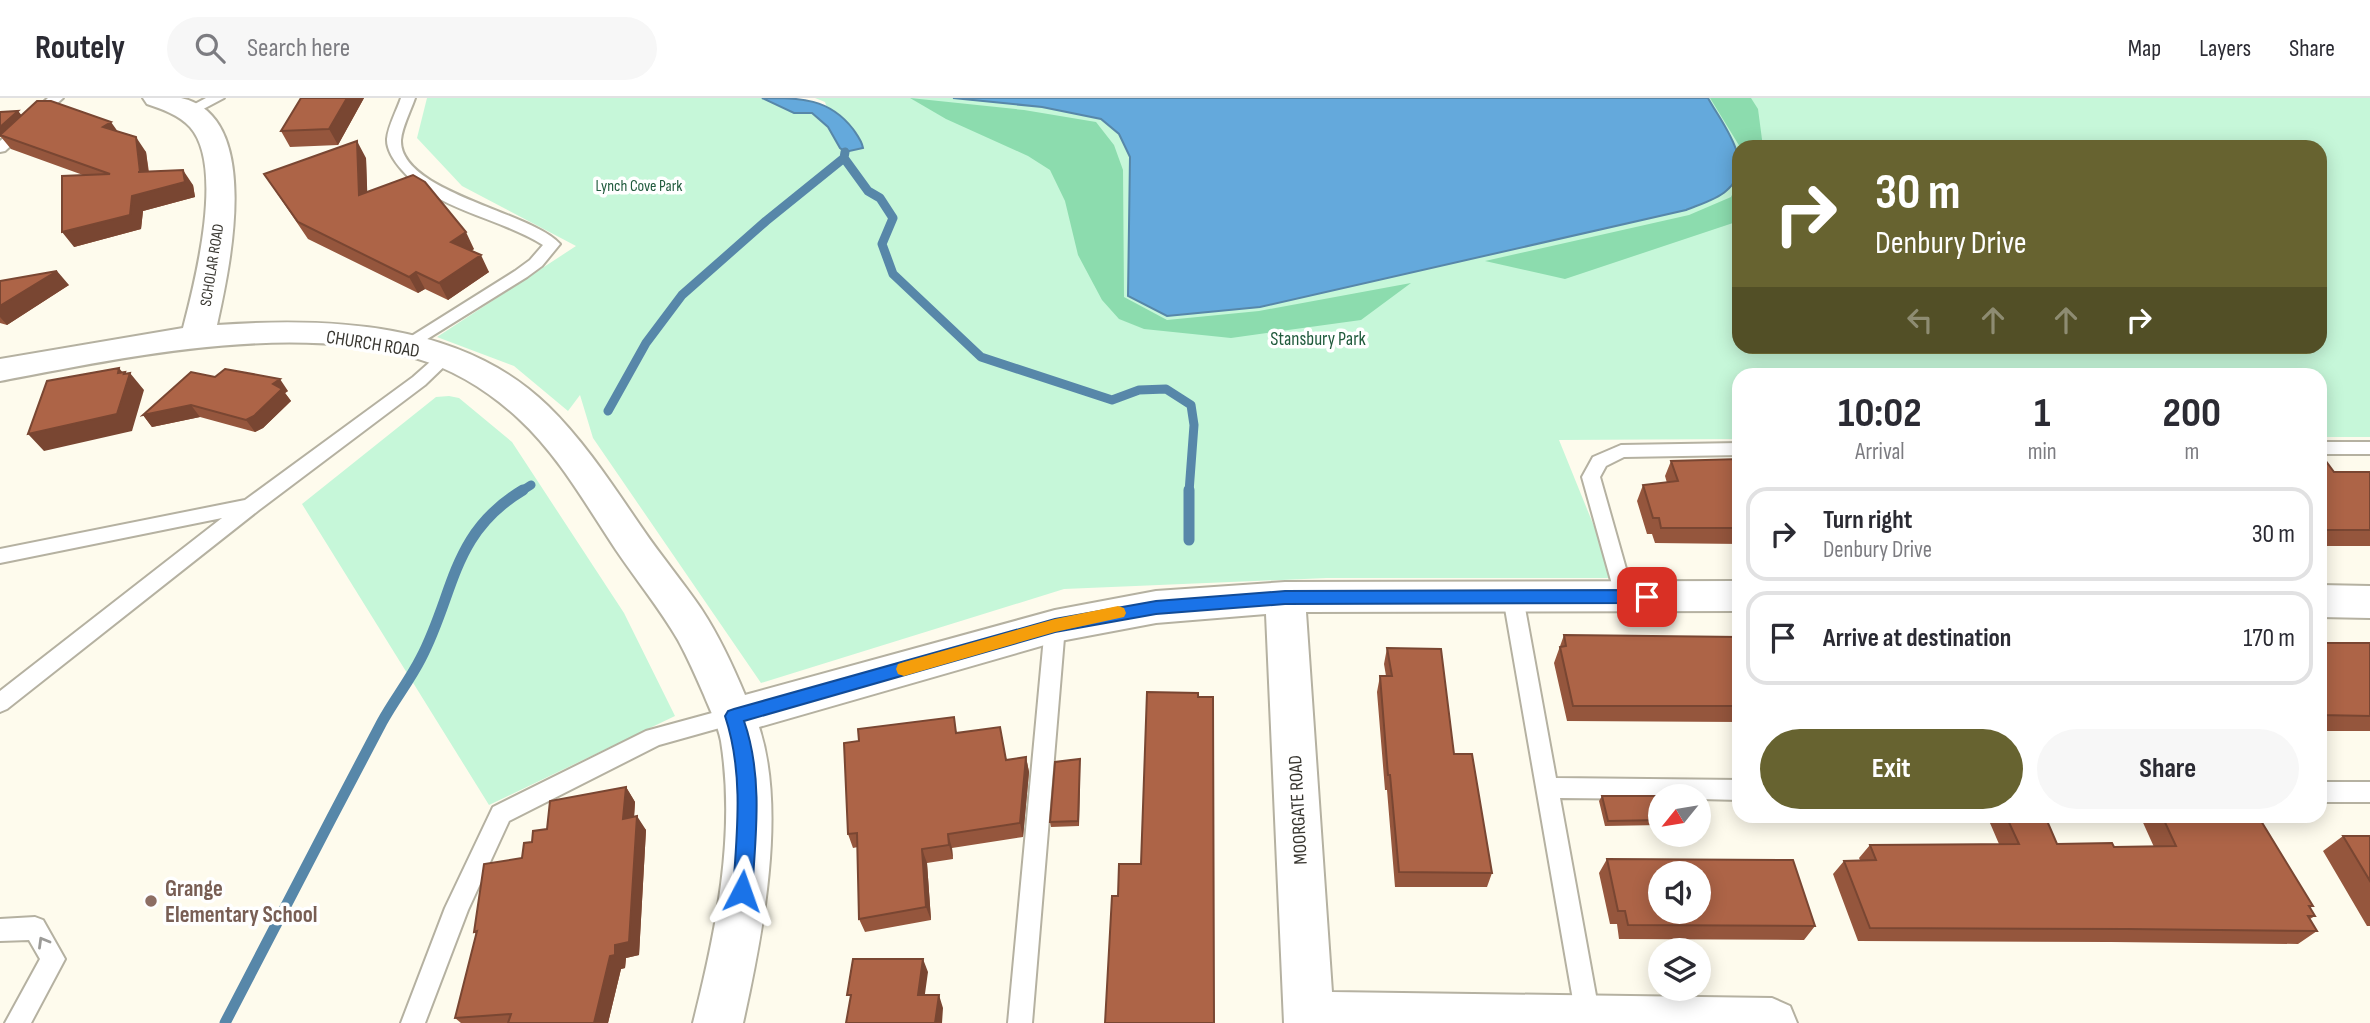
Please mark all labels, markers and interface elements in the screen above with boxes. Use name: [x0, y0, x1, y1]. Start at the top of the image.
search box: [167, 17, 657, 80]
text: Routely: [35, 28, 125, 68]
icon: search: [191, 29, 229, 67]
text: Search here: [247, 33, 350, 64]
text: Map: [2128, 34, 2161, 63]
text: Layers: [2199, 34, 2251, 63]
text: Share: [2289, 34, 2335, 63]
text: 30 m: [1875, 164, 1960, 223]
icon: right: [1760, 168, 1851, 259]
park label: Lynch Cove Park: [596, 177, 682, 196]
street label: SCHOLAR ROAD: [197, 223, 228, 308]
text: Denbury Drive: [1875, 224, 2027, 263]
icon: left: [1901, 301, 1939, 339]
icon: ahead: [1974, 301, 2012, 339]
icon: ahead: [2047, 301, 2085, 339]
icon: right: [2120, 301, 2158, 339]
street label: CHURCH ROAD: [324, 326, 421, 363]
park label: Stansbury Park: [1270, 328, 1367, 351]
text: 10:02: [1838, 388, 1922, 439]
text: 1: [2034, 388, 2050, 439]
text: 200: [2163, 388, 2221, 439]
text: Arrival: [1855, 438, 1905, 466]
text: min: [2028, 438, 2057, 466]
text: m: [2184, 438, 2199, 466]
text: Turn right: [1823, 505, 1912, 536]
icon: right: [1764, 515, 1802, 553]
text: 30 m: [2252, 519, 2295, 550]
text: Denbury Drive: [1823, 536, 1932, 564]
pin: [1617, 567, 1677, 627]
icon: arrive: [1628, 578, 1666, 616]
icon: arrive: [1764, 619, 1802, 657]
text: Arrive at destination: [1823, 623, 2011, 654]
text: 170 m: [2243, 623, 2295, 654]
button: Exit: [1760, 729, 2023, 809]
button: Share: [2037, 729, 2299, 809]
street label: MOORGATE ROAD: [1284, 755, 1313, 865]
north arrow: [1648, 784, 1712, 847]
map controls: [1648, 784, 1711, 1001]
position arrow: [705, 854, 779, 928]
button: sound: [1648, 861, 1711, 924]
place label: Grange Elementary School: [165, 875, 317, 929]
marker: Grange Elementary School: [143, 893, 159, 909]
one-way arrow: [38, 937, 51, 950]
button: layers: [1648, 938, 1711, 1001]

